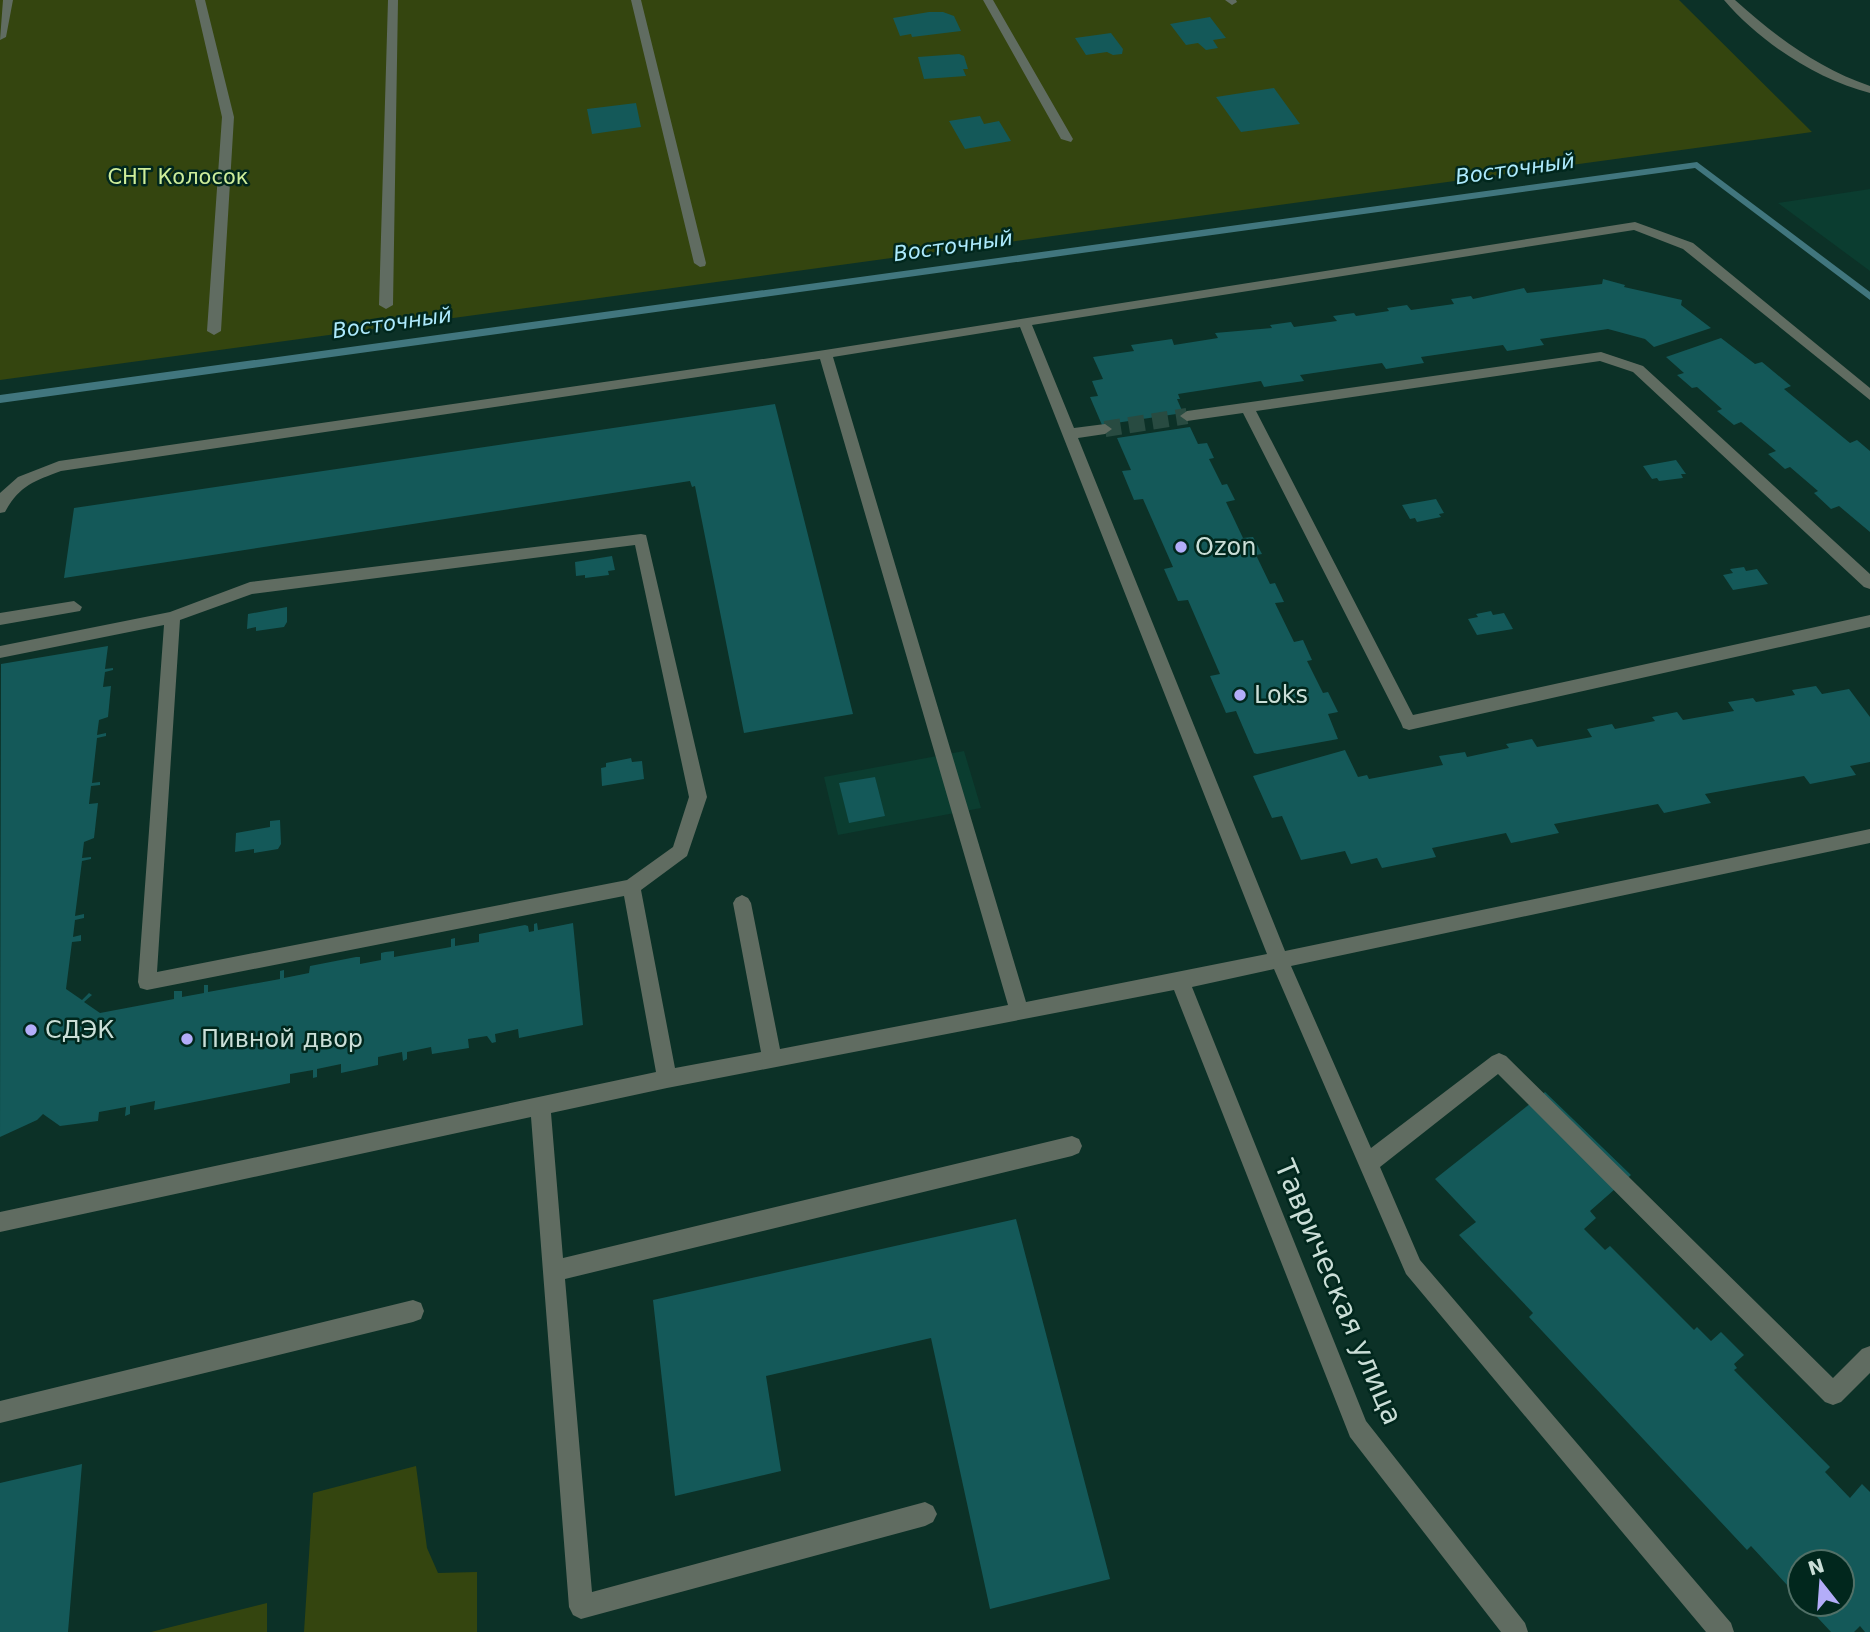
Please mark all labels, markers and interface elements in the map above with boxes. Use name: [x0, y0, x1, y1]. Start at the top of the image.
water label: Восточный: [1454, 149, 1576, 189]
park label: СНТ Колосок: [107, 165, 249, 189]
water label: Восточный: [892, 226, 1014, 266]
water label: Восточный: [331, 303, 453, 343]
place label: Ozon: [1195, 533, 1256, 561]
marker: Ozon: [1173, 539, 1189, 555]
place label: Loks: [1254, 681, 1308, 709]
marker: Loks: [1232, 687, 1248, 703]
place label: СДЭК: [45, 1016, 114, 1044]
marker: СДЭК: [23, 1022, 39, 1038]
place label: Пивной двор: [201, 1025, 363, 1053]
marker: Пивной двор: [179, 1031, 195, 1047]
street label: Таврическая улица: [1267, 1154, 1409, 1430]
north arrow: [1786, 1548, 1856, 1618]
text: N: [1805, 1554, 1827, 1580]

